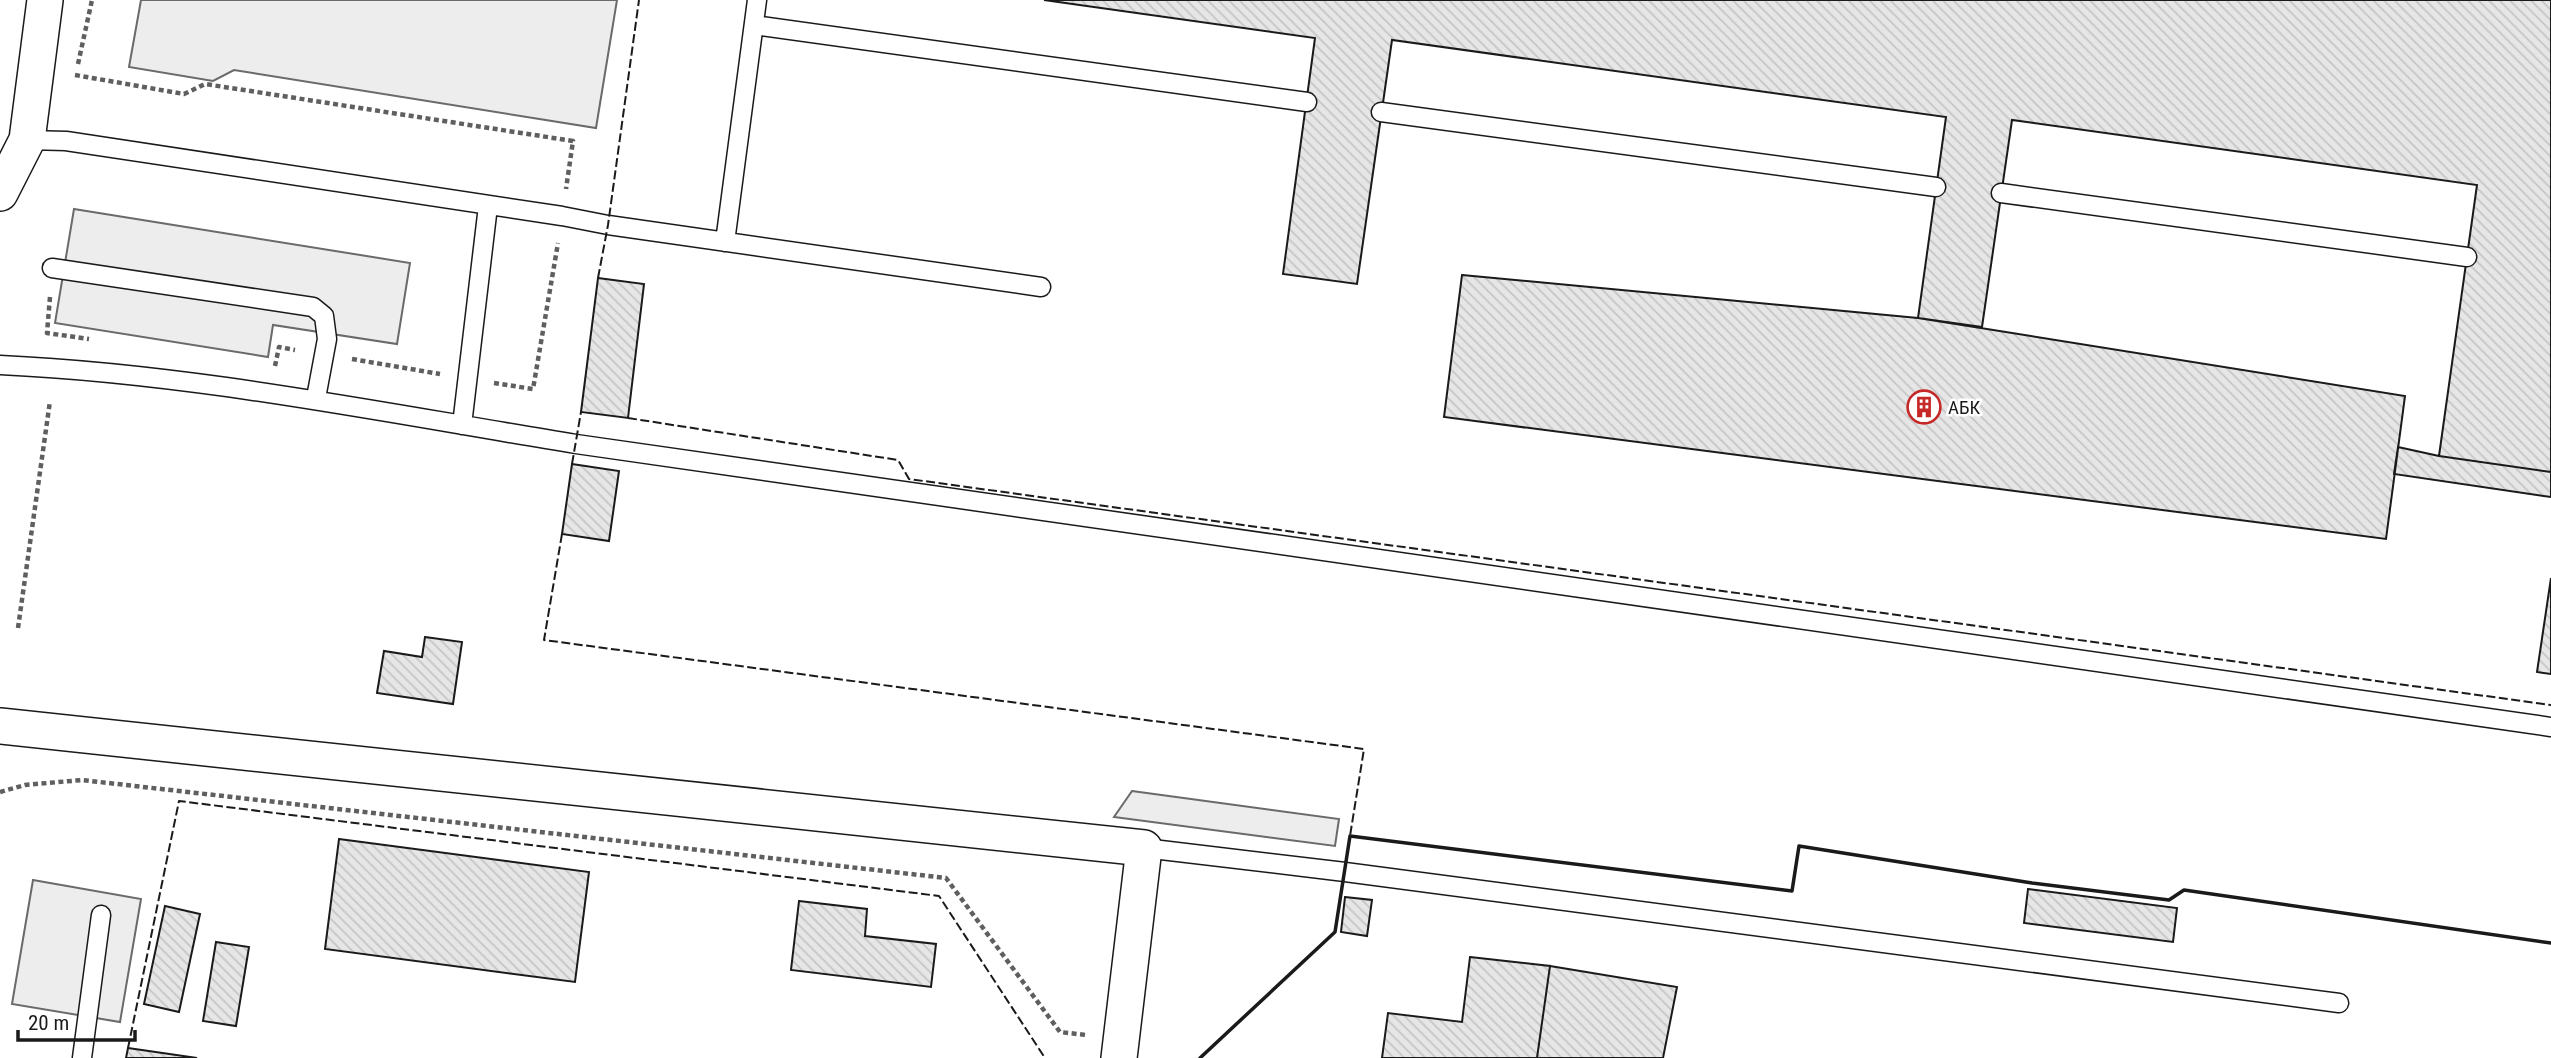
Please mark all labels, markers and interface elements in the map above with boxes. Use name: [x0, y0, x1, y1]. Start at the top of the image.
building icon: АБК: [1905, 388, 1943, 426]
place label: АБК: [1948, 396, 1980, 419]
scale bar: [18, 998, 135, 1042]
text: 20 m: [28, 1011, 69, 1035]

